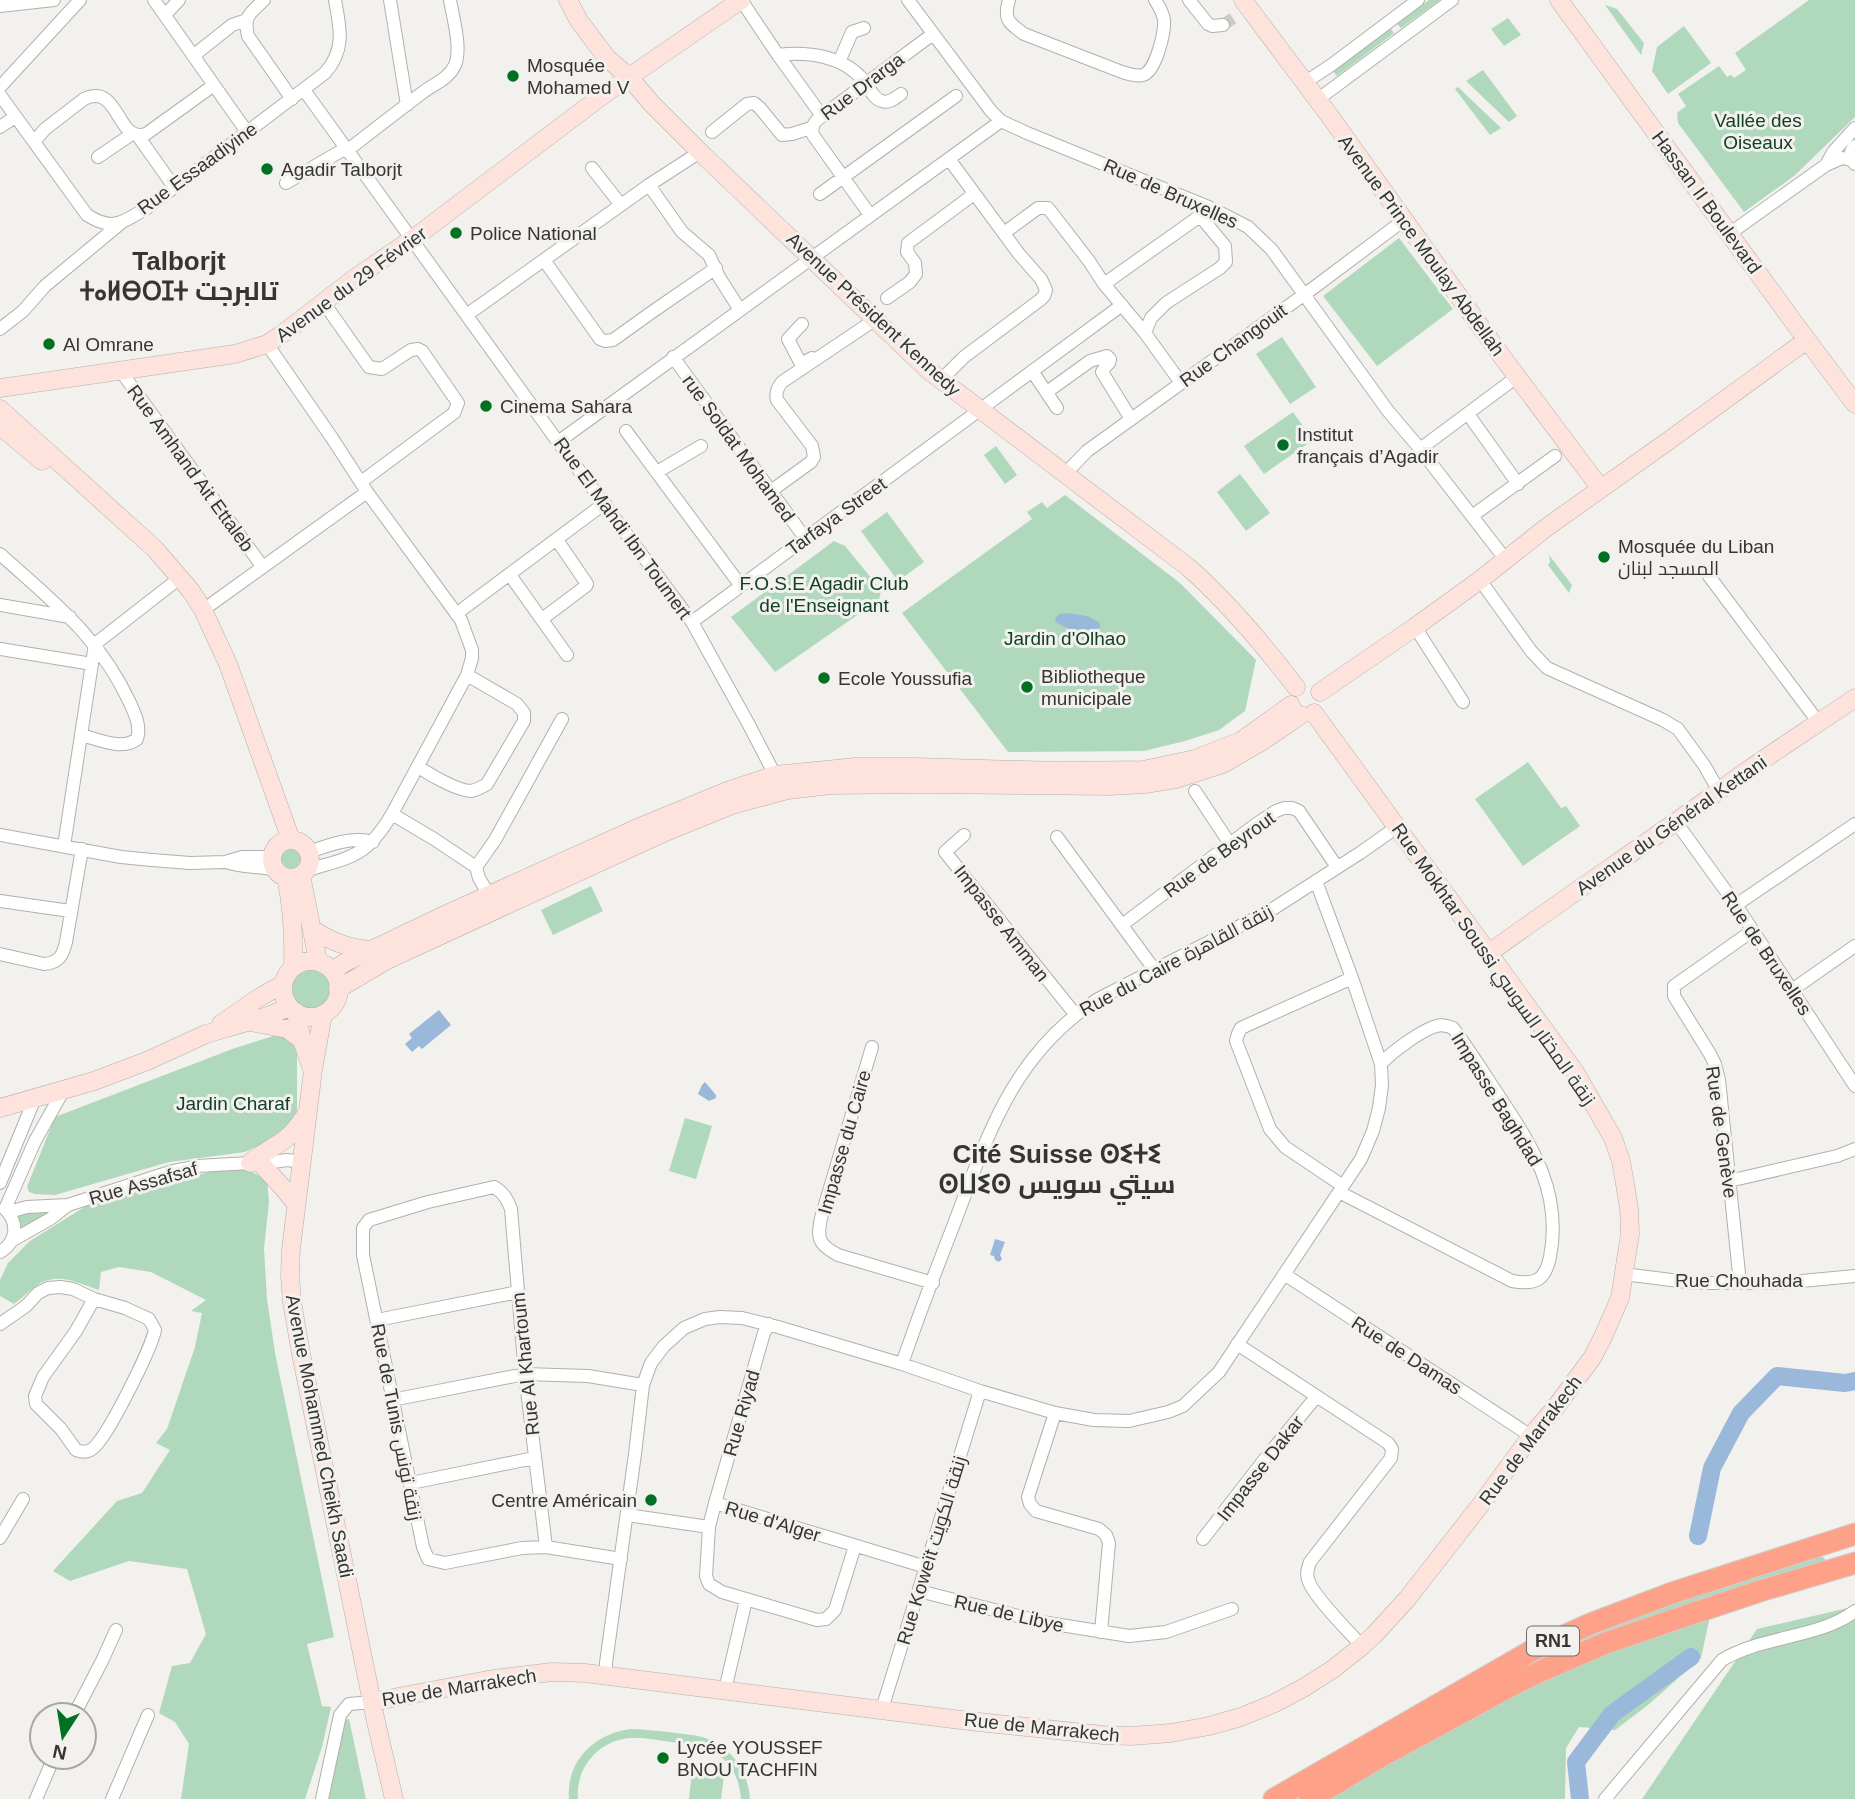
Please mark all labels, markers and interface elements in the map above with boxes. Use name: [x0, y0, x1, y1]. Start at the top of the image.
street label: Rue Drarga: [817, 48, 908, 124]
place label: Mosquée Mohamed V: [527, 55, 630, 98]
marker: Mosquée Mohamed V: [505, 68, 521, 84]
park label: Vallée des Oiseaux: [1714, 110, 1802, 153]
street label: Rue Essaadiyine: [133, 118, 261, 219]
street label: Hassan II Boulevard: [1648, 127, 1765, 278]
street label: Avenue Prince Moulay Abdellah: [1334, 131, 1509, 360]
street label: Rue de Bruxelles: [1100, 154, 1241, 232]
place label: Agadir Talborjt: [281, 159, 403, 180]
marker: Agadir Talborjt: [259, 161, 275, 177]
street label: Avenue du 29 Février: [272, 222, 431, 346]
place label: Police National: [470, 223, 597, 244]
marker: Police National: [448, 225, 464, 241]
street label: Avenue Président Kennedy: [782, 228, 965, 401]
district label: Talborjt ⵜⴰⵍⴱⵔⵊⵜ تالبرجت: [80, 246, 279, 306]
street label: Rue Changouit: [1176, 299, 1291, 391]
place label: Al Omrane: [63, 334, 154, 355]
marker: Al Omrane: [41, 336, 57, 352]
street label: rue Soldat Mohamed: [678, 371, 799, 526]
street label: Rue Amhand Ait Ettaleb: [123, 381, 258, 556]
place label: Cinema Sahara: [500, 396, 632, 417]
marker: Cinema Sahara: [478, 398, 494, 414]
place label: Institut français d’Agadir: [1297, 424, 1439, 467]
street label: Rue El Mahdi Ibn Toumert: [550, 433, 696, 624]
marker: Institut français d’Agadir: [1275, 437, 1291, 453]
street label: Tarfaya Street: [782, 473, 891, 560]
place label: Mosquée du Liban المسجد لبنان: [1618, 536, 1774, 580]
marker: Mosquée du Liban المسجد لبنان: [1596, 549, 1612, 565]
park label: F.O.S.E Agadir Club de l'Enseignant: [740, 573, 908, 616]
park label: Jardin d'Olhao: [1004, 628, 1126, 649]
place label: Bibliotheque municipale: [1041, 666, 1146, 709]
place label: Ecole Youssufia: [838, 668, 973, 689]
marker: Ecole Youssufia: [816, 670, 832, 686]
marker: Bibliotheque municipale: [1019, 679, 1035, 695]
street label: Avenue du Général Kettani: [1572, 751, 1771, 899]
street label: Rue de Beyrout: [1160, 807, 1279, 902]
street label: Rue Mokhtar Soussi زنقة المختار السوسي: [1384, 819, 1599, 1112]
street label: Impasse Amman: [950, 861, 1053, 986]
street label: Rue de Bruxelles: [1717, 887, 1816, 1019]
street label: Rue du Caire زنقة القاهرة: [1076, 901, 1277, 1021]
street label: Impasse Baghdad: [1447, 1029, 1546, 1170]
street label: Rue de Genève: [1702, 1065, 1741, 1199]
street label: Impasse du Caire: [814, 1068, 875, 1217]
park label: Jardin Charaf: [176, 1093, 291, 1114]
district label: Cité Suisse ⵙⵉⵜⵉ ⵙⵡⵉⵙ سيتي سويس: [939, 1139, 1175, 1205]
street label: Rue Assafsaf: [86, 1158, 201, 1209]
street label: Rue Chouhada: [1675, 1270, 1803, 1291]
street label: Rue Al Khartoum: [508, 1291, 543, 1436]
street label: Avenue Mohammed Cheikh Saadi: [282, 1293, 357, 1579]
street label: Rue de Damas: [1348, 1312, 1466, 1399]
street label: Rue de Tunis زنقة تونس: [366, 1322, 426, 1523]
street label: Rue Riyad: [719, 1368, 764, 1459]
street label: Rue de Marrakech: [1475, 1372, 1586, 1509]
street label: Impasse Dakar: [1213, 1411, 1308, 1525]
street label: Rue Koweït زنقة الكويت: [893, 1453, 971, 1647]
place label: Centre Américain: [491, 1490, 637, 1511]
marker: Centre Américain: [643, 1492, 659, 1508]
street label: Rue d'Alger: [723, 1497, 824, 1546]
street label: Rue de Libye: [952, 1591, 1066, 1636]
road number: RN1: [1527, 1626, 1579, 1656]
street label: Rue de Marrakech: [380, 1665, 538, 1710]
north arrow: [28, 1701, 98, 1771]
street label: Rue de Marrakech: [963, 1709, 1121, 1746]
place label: Lycée YOUSSEF BNOU TACHFIN: [677, 1737, 823, 1780]
text: N: [51, 1740, 68, 1764]
marker: Lycée YOUSSEF BNOU TACHFIN: [655, 1750, 671, 1766]

